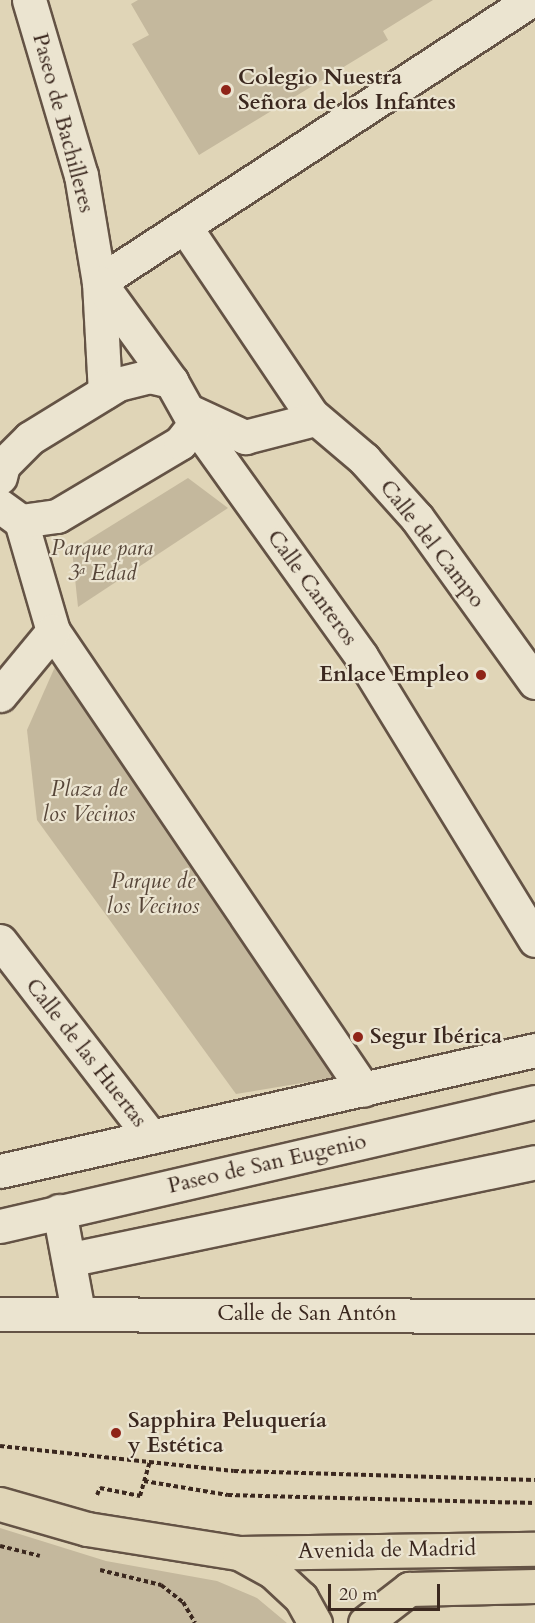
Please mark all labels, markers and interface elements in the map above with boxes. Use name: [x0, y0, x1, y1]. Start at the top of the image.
street label: Paseo de Bachilleres: [26, 30, 100, 216]
place label: Colegio Nuestra Señora de los Infantes: [238, 64, 456, 116]
marker: Colegio Nuestra Señora de los Infantes: [219, 83, 233, 97]
street label: Calle del Campo: [374, 475, 490, 613]
street label: Calle Canteros: [261, 525, 363, 651]
park label: Parque para 3ª Edad: [51, 535, 153, 586]
place label: Enlace Empleo: [319, 662, 469, 688]
marker: Enlace Empleo: [474, 668, 488, 682]
park label: Plaza de los Vecinos: [42, 776, 136, 828]
park label: Parque de los Vecinos: [106, 868, 200, 920]
street label: Calle de las Huertas: [20, 973, 152, 1133]
place label: Segur Ibérica: [370, 1024, 502, 1050]
marker: Segur Ibérica: [351, 1030, 365, 1044]
street label: Paseo de San Eugenio: [165, 1128, 369, 1200]
street label: Calle de San Antón: [217, 1301, 397, 1327]
place label: Sapphira Peluquería y Estética: [128, 1407, 327, 1458]
marker: Sapphira Peluquería y Estética: [109, 1426, 123, 1440]
street label: Avenida de Madrid: [298, 1535, 476, 1565]
scale bar: [331, 1572, 444, 1610]
text: 20 m: [339, 1582, 378, 1607]

